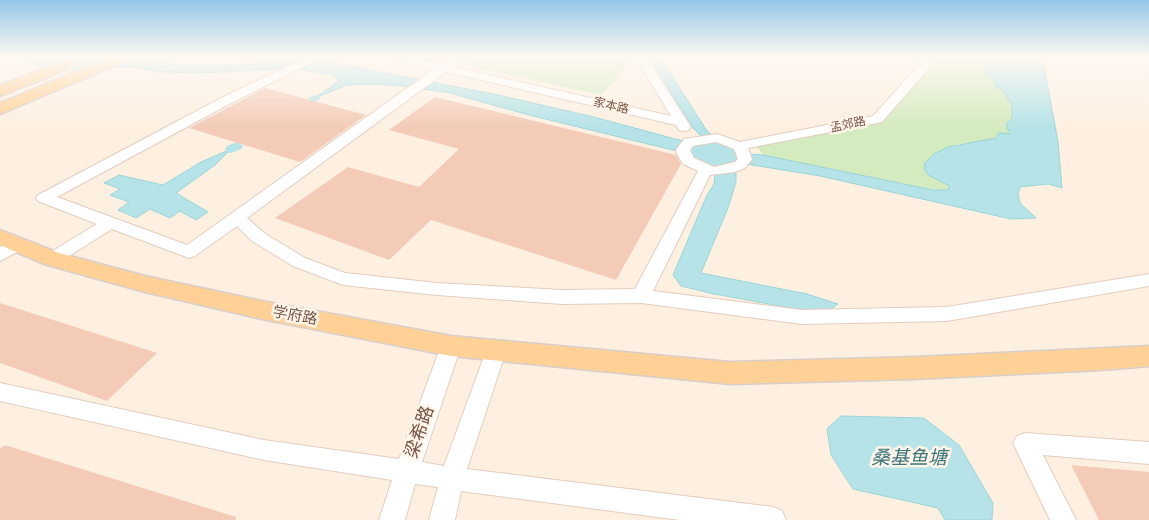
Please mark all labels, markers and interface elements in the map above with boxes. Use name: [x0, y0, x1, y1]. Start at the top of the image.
street label: 家本路: [592, 95, 630, 117]
street label: 孟郊路: [829, 114, 867, 136]
street label: 学府路: [271, 303, 319, 329]
street label: 梁希路: [401, 403, 439, 461]
water label: 桑基鱼塘: [871, 448, 947, 470]

